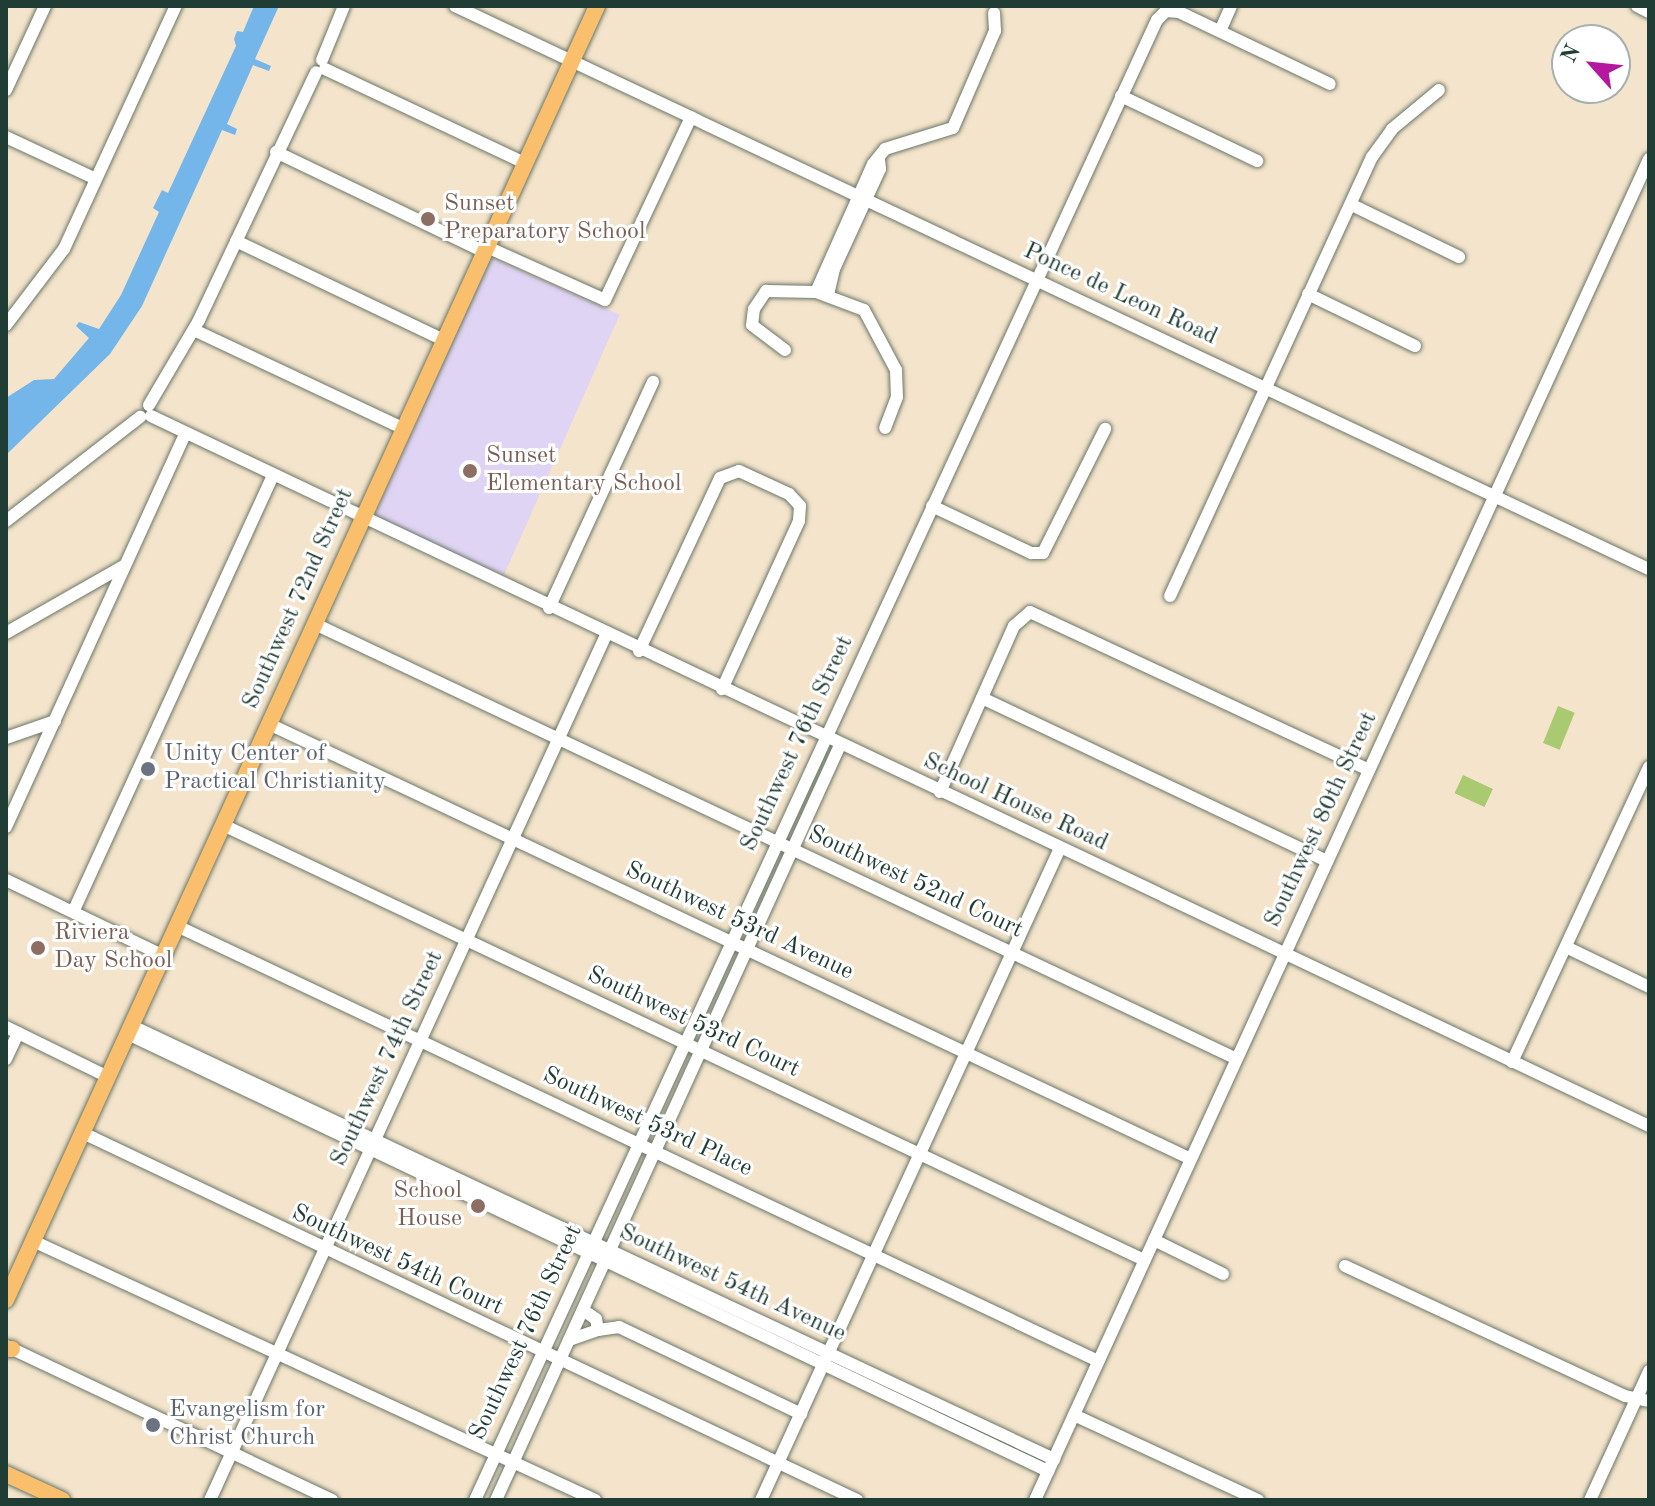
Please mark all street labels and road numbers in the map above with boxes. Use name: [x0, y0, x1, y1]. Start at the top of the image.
street label: Ponce de Leon Road: [1018, 237, 1222, 353]
street label: Southwest 72nd Street: [237, 484, 361, 714]
street label: Southwest 76th Street: [735, 632, 861, 856]
street label: Southwest 80th Street: [1259, 708, 1385, 932]
street label: School House Road: [918, 748, 1112, 858]
street label: Southwest 52nd Court: [803, 820, 1027, 946]
street label: Southwest 53rd Avenue: [620, 856, 858, 988]
street label: Southwest 74th Street: [325, 947, 451, 1171]
street label: Southwest 53rd Court: [582, 961, 804, 1085]
street label: Southwest 53rd Place: [538, 1062, 756, 1184]
street label: Southwest 54th Court: [287, 1199, 507, 1323]
street label: Southwest 54th Avenue: [614, 1219, 850, 1349]
street label: Southwest 76th Street: [464, 1221, 590, 1445]

